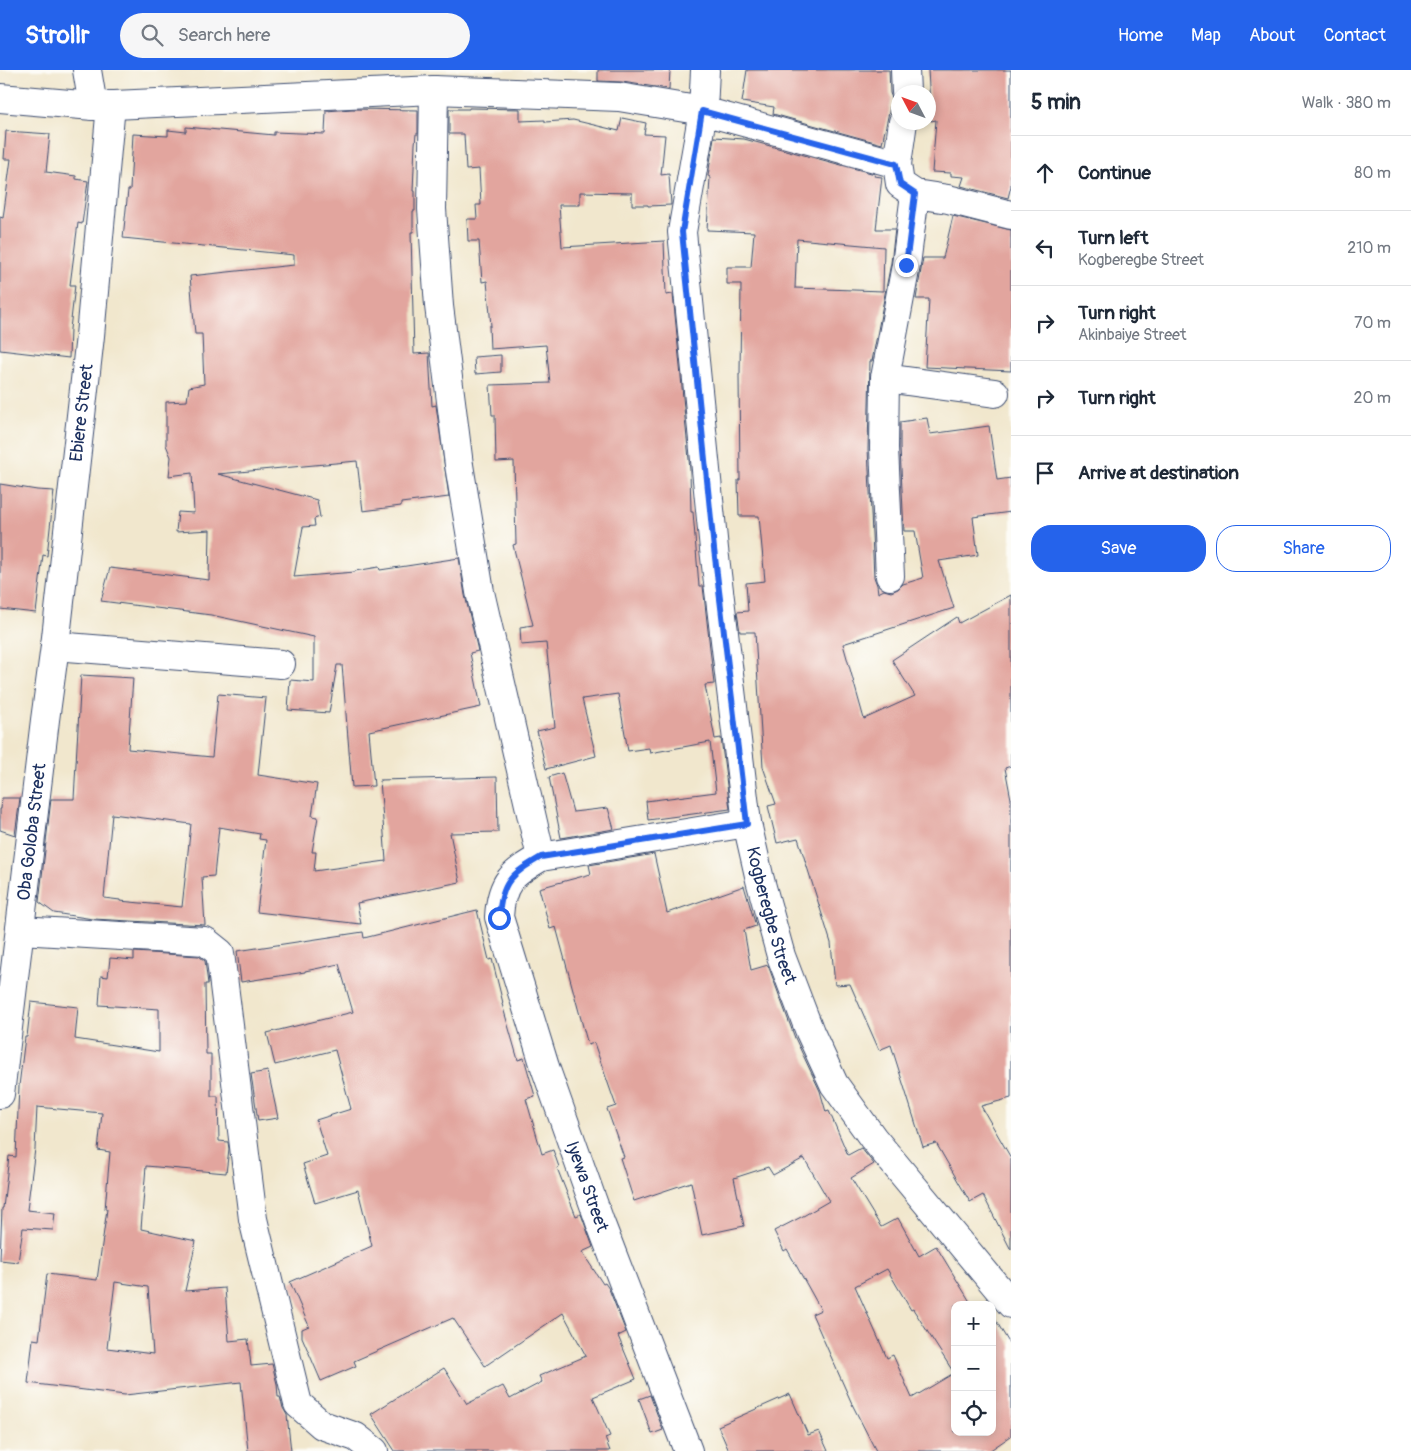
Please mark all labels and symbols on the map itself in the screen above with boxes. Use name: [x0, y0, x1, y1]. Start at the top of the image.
north arrow: [891, 85, 936, 130]
route end: [895, 254, 918, 277]
street label: Ebiere Street: [64, 362, 98, 463]
street label: Oba Goloba Street: [12, 761, 51, 902]
street label: Kogberegbe Street: [741, 844, 802, 988]
route start: [488, 907, 511, 930]
street label: Iyewa Street: [561, 1138, 614, 1236]

